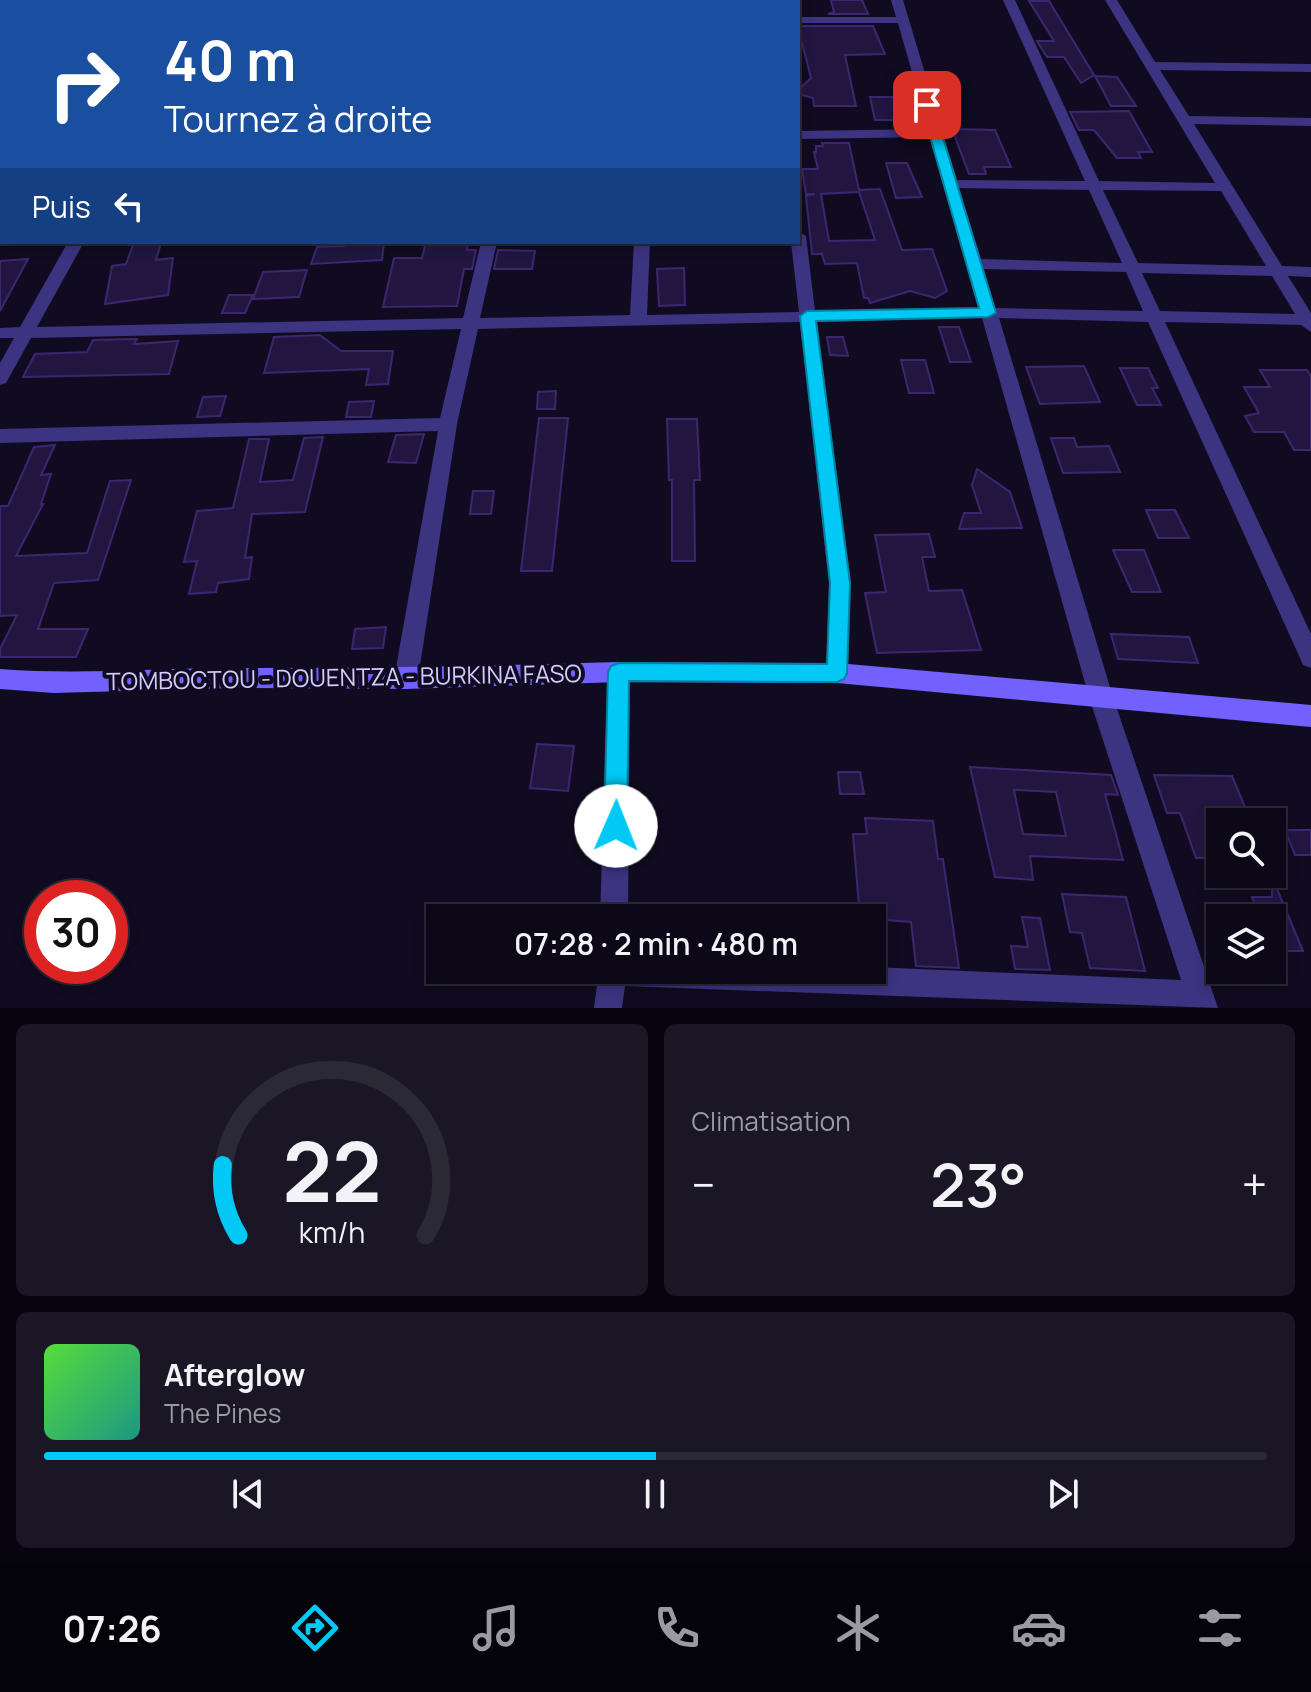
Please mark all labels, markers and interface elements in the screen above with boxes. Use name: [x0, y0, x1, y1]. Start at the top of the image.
text: 40 m: [164, 21, 296, 98]
icon: right: [32, 32, 136, 136]
pin: [893, 71, 961, 139]
icon: arrive: [905, 83, 949, 127]
text: Tournez à droite: [164, 94, 432, 143]
icon: left: [107, 184, 151, 228]
text: Puis: [32, 186, 91, 227]
street label: TOMBOCTOU - DOUENTZA - BURKINA FASO: [106, 656, 582, 697]
position arrow: [574, 784, 658, 868]
map controls: [1206, 808, 1286, 984]
button: search: [1206, 808, 1286, 888]
speed limit sign: 30: [24, 880, 128, 984]
button: layers: [1206, 904, 1286, 984]
text: 07:28 · 2 min · 480 m: [514, 923, 798, 964]
text: Climatisation: [692, 1103, 851, 1139]
text: 22: [282, 1113, 381, 1227]
text: 23°: [930, 1143, 1027, 1225]
text: −: [692, 1154, 715, 1214]
text: +: [1242, 1154, 1267, 1214]
text: km/h: [299, 1213, 365, 1252]
text: Afterglow: [164, 1354, 305, 1395]
text: The Pines: [164, 1395, 281, 1431]
icon: previous: [226, 1472, 270, 1516]
icon: pause: [633, 1472, 677, 1516]
icon: next: [1041, 1472, 1085, 1516]
icon: directions: [287, 1600, 343, 1656]
icon: music: [468, 1600, 524, 1656]
icon: phone: [649, 1600, 705, 1656]
icon: climate: [830, 1600, 886, 1656]
icon: car: [1011, 1600, 1067, 1656]
icon: filters: [1192, 1600, 1248, 1656]
text: 07:26: [63, 1604, 162, 1653]

